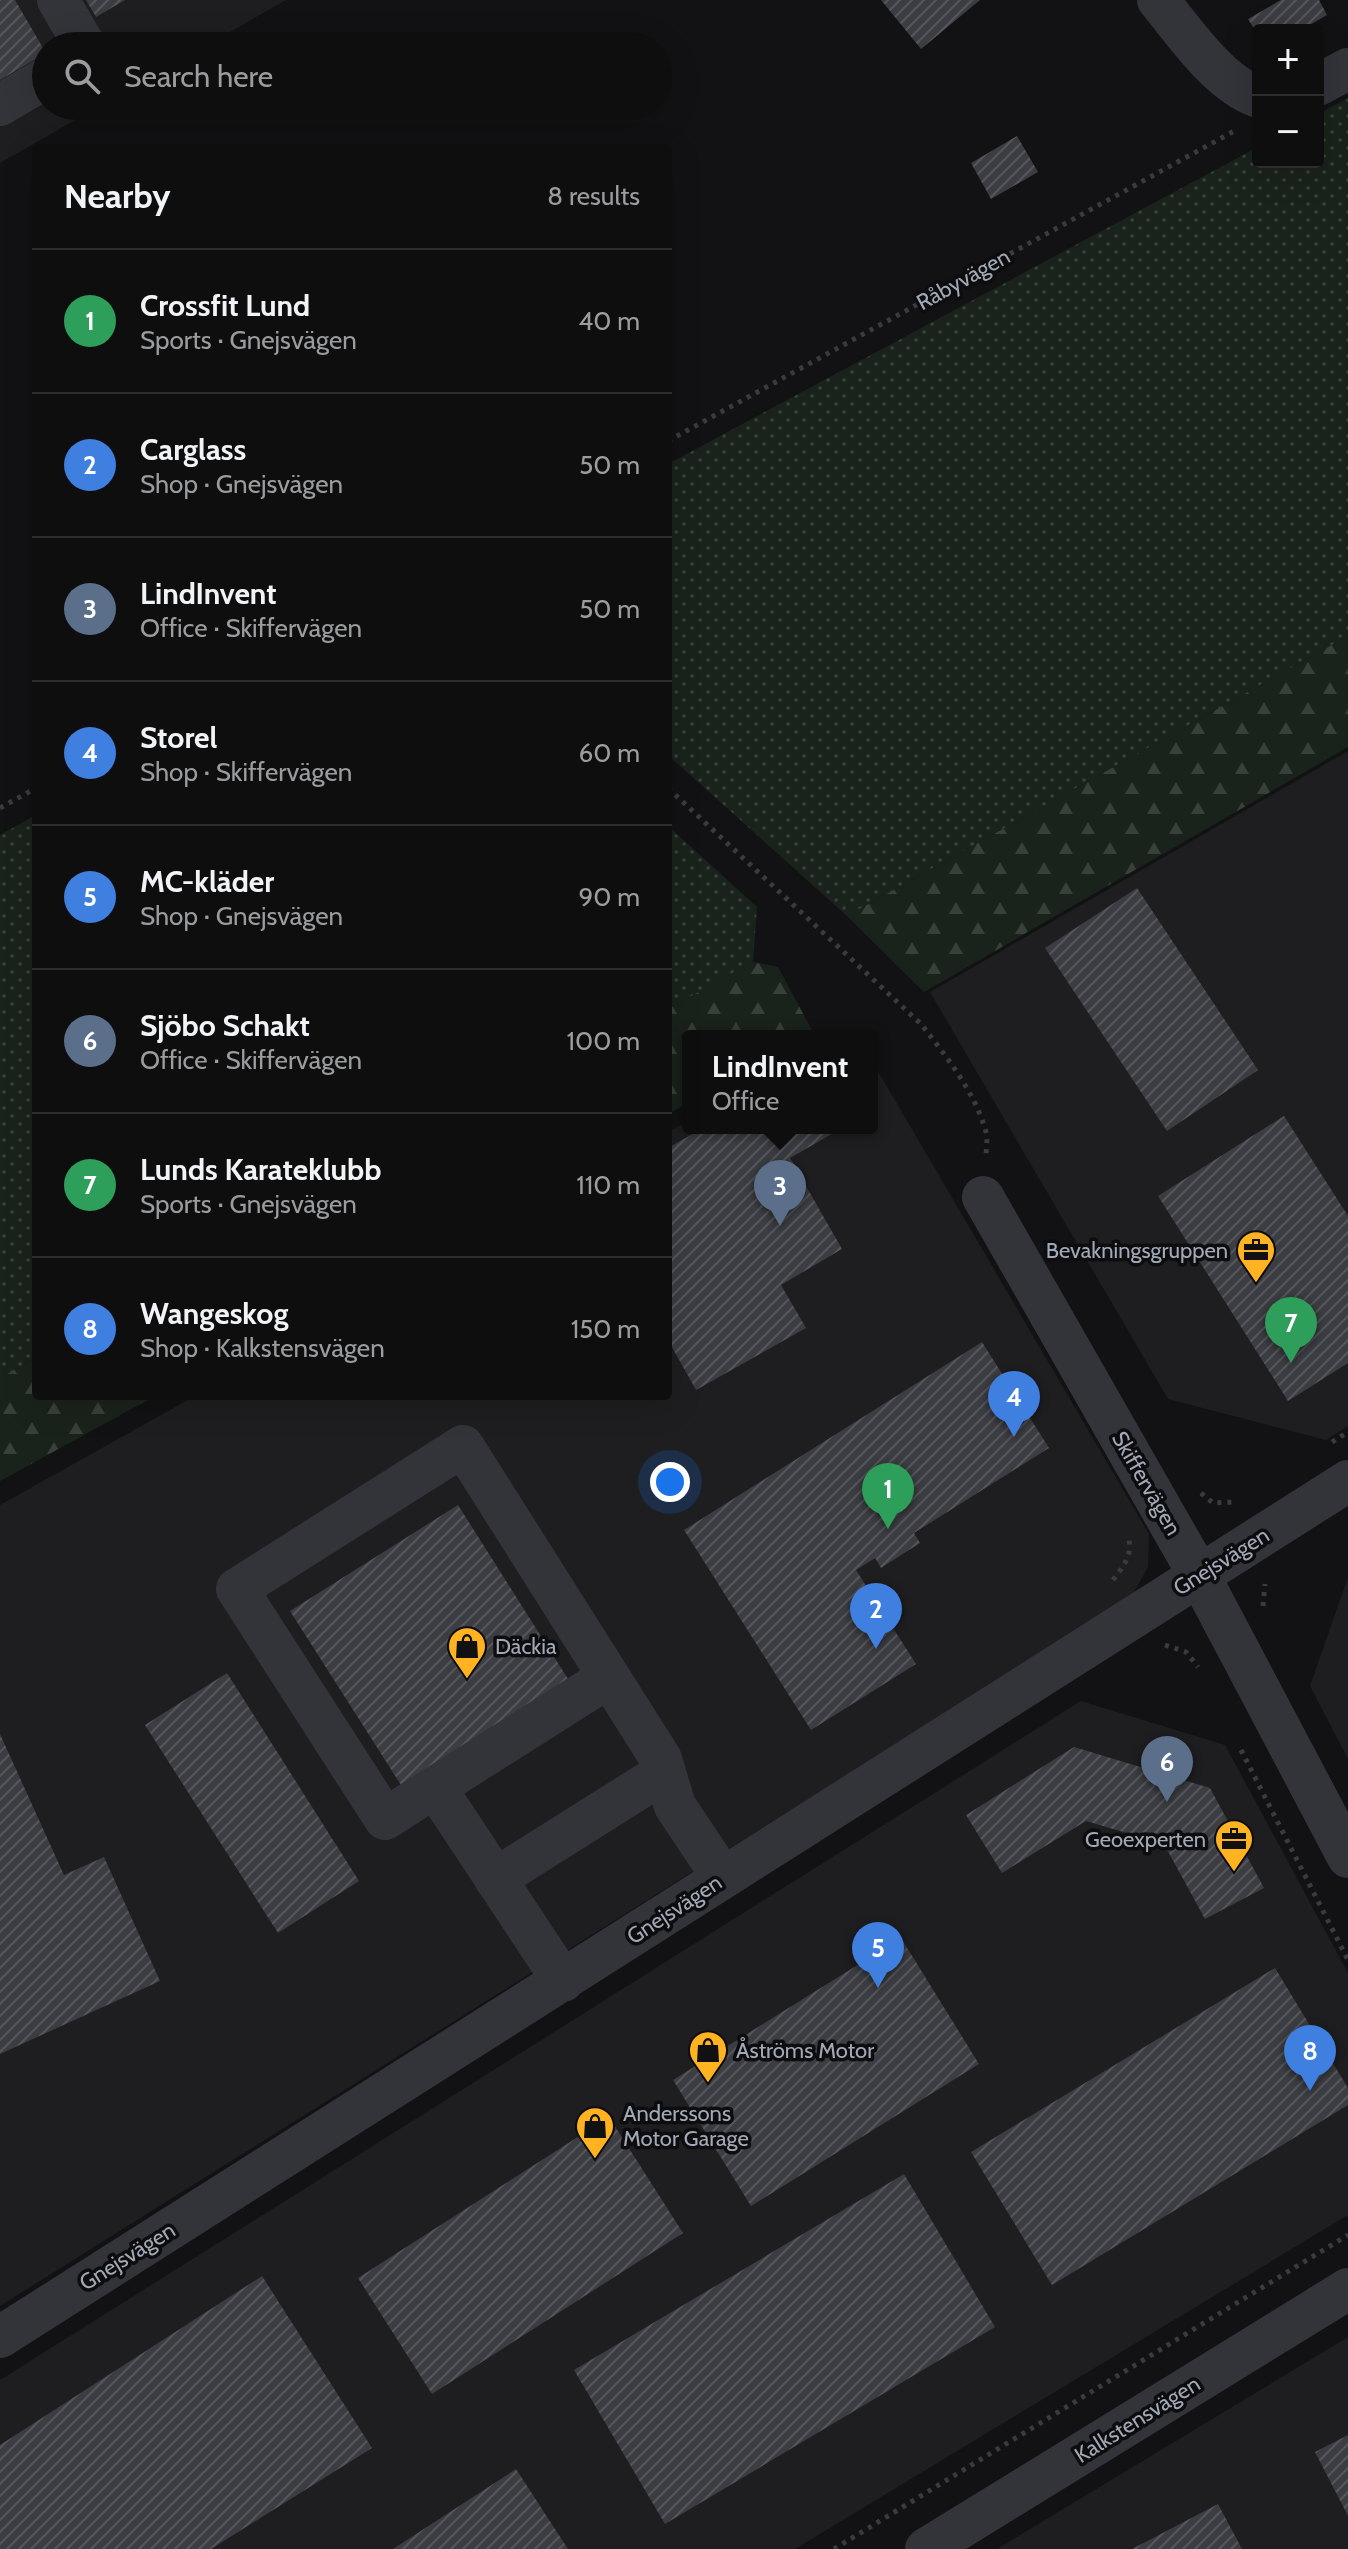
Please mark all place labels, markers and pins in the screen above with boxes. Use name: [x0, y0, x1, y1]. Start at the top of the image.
pin: 3: [754, 1160, 806, 1226]
office icon: Bevakningsgruppen: [1235, 1229, 1277, 1284]
place label: Bevakningsgruppen: [1046, 1237, 1228, 1264]
pin: 7: [1265, 1297, 1317, 1363]
pin: 4: [988, 1371, 1040, 1437]
pin: 1: [862, 1463, 914, 1529]
pin: 2: [850, 1583, 902, 1649]
shop icon: Däckia: [446, 1625, 488, 1680]
place label: Däckia: [495, 1633, 557, 1660]
pin: 6: [1141, 1736, 1193, 1802]
office icon: Geoexperten: [1213, 1818, 1255, 1873]
place label: Geoexperten: [1085, 1826, 1206, 1853]
pin: 5: [852, 1922, 904, 1988]
pin: 8: [1284, 2025, 1336, 2091]
shop icon: Åströms Motor: [687, 2029, 729, 2084]
place label: Åströms Motor: [736, 2037, 874, 2064]
place label: Anderssons Motor Garage: [623, 2100, 749, 2152]
shop icon: Anderssons Motor Garage: [574, 2105, 616, 2160]

